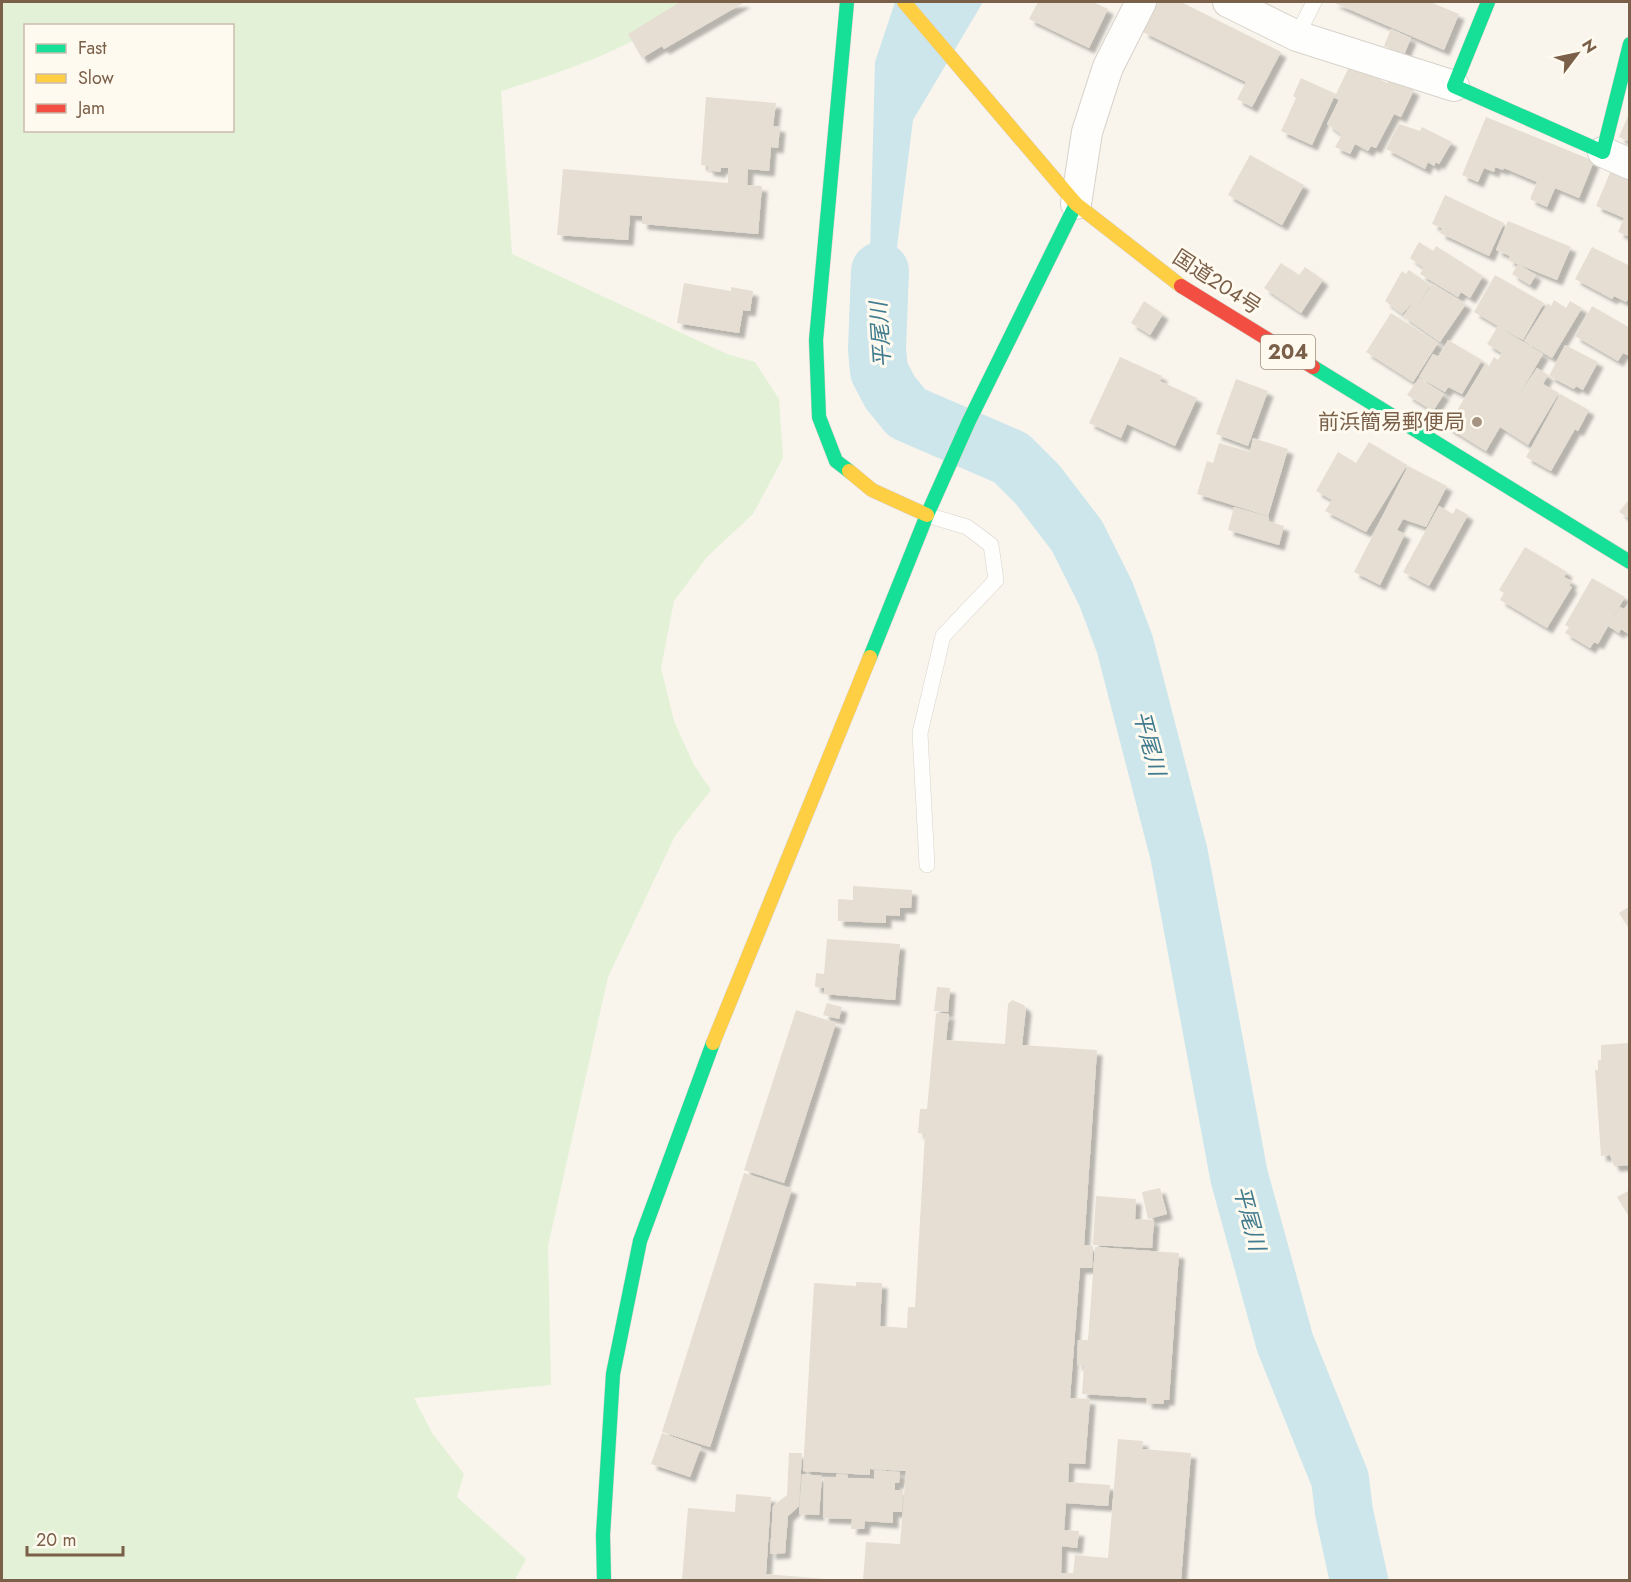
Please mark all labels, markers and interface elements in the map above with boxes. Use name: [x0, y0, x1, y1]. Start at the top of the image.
legend: [24, 24, 234, 132]
north arrow: [1547, 24, 1607, 84]
text: Fast: [78, 35, 107, 61]
text: N: [1576, 35, 1602, 58]
text: Slow: [78, 65, 115, 91]
text: Jam: [76, 95, 105, 121]
street label: 国道204号: [1167, 242, 1267, 322]
water label: 平尾川: [862, 299, 898, 369]
road number: 204: [1261, 335, 1315, 369]
place label: 前浜簡易郵便局: [1318, 407, 1465, 437]
marker: 前浜簡易郵便局: [1470, 415, 1484, 429]
water label: 平尾川: [1126, 707, 1175, 781]
water label: 平尾川: [1226, 1182, 1275, 1256]
scale bar: [27, 1519, 123, 1557]
text: 20 m: [36, 1527, 76, 1553]

